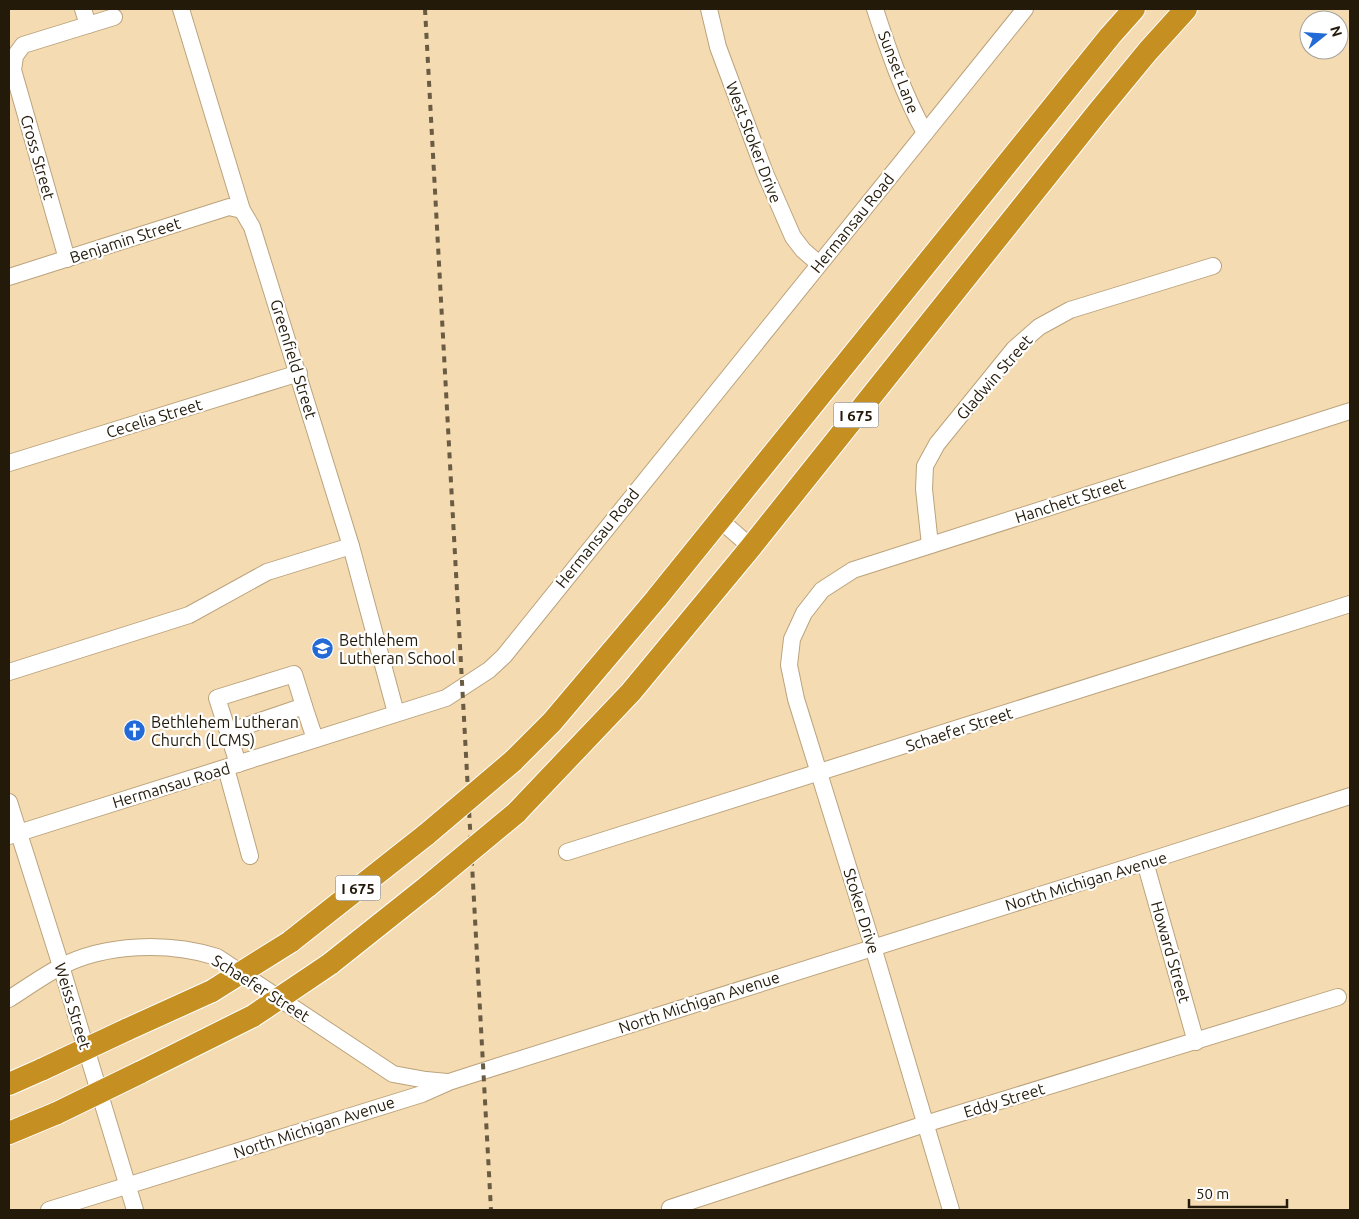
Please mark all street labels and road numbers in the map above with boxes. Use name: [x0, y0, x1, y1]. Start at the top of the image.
street label: Sunset Lane: [875, 28, 923, 116]
street label: West Stoker Drive: [723, 79, 785, 205]
street label: Cross Street: [17, 112, 59, 202]
street label: Hermansau Road: [807, 170, 897, 276]
street label: Benjamin Street: [67, 213, 183, 266]
street label: Greenfield Street: [267, 297, 321, 422]
street label: Gladwin Street: [952, 330, 1036, 423]
street label: Cecelia Street: [104, 395, 205, 441]
road number: I 675: [834, 402, 878, 428]
street label: Hanchett Street: [1013, 473, 1128, 526]
street label: Hermansau Road: [552, 485, 642, 591]
street label: Schaefer Street: [903, 703, 1015, 755]
street label: Hermansau Road: [110, 759, 232, 811]
street label: North Michigan Avenue: [1003, 848, 1169, 914]
street label: Stoker Drive: [840, 866, 884, 956]
road number: I 675: [336, 876, 380, 900]
street label: Howard Street: [1148, 899, 1194, 1006]
street label: Schaefer Street: [209, 951, 314, 1026]
street label: Weiss Street: [51, 961, 95, 1052]
street label: North Michigan Avenue: [616, 967, 782, 1037]
street label: Eddy Street: [961, 1079, 1047, 1121]
street label: North Michigan Avenue: [231, 1092, 397, 1162]

